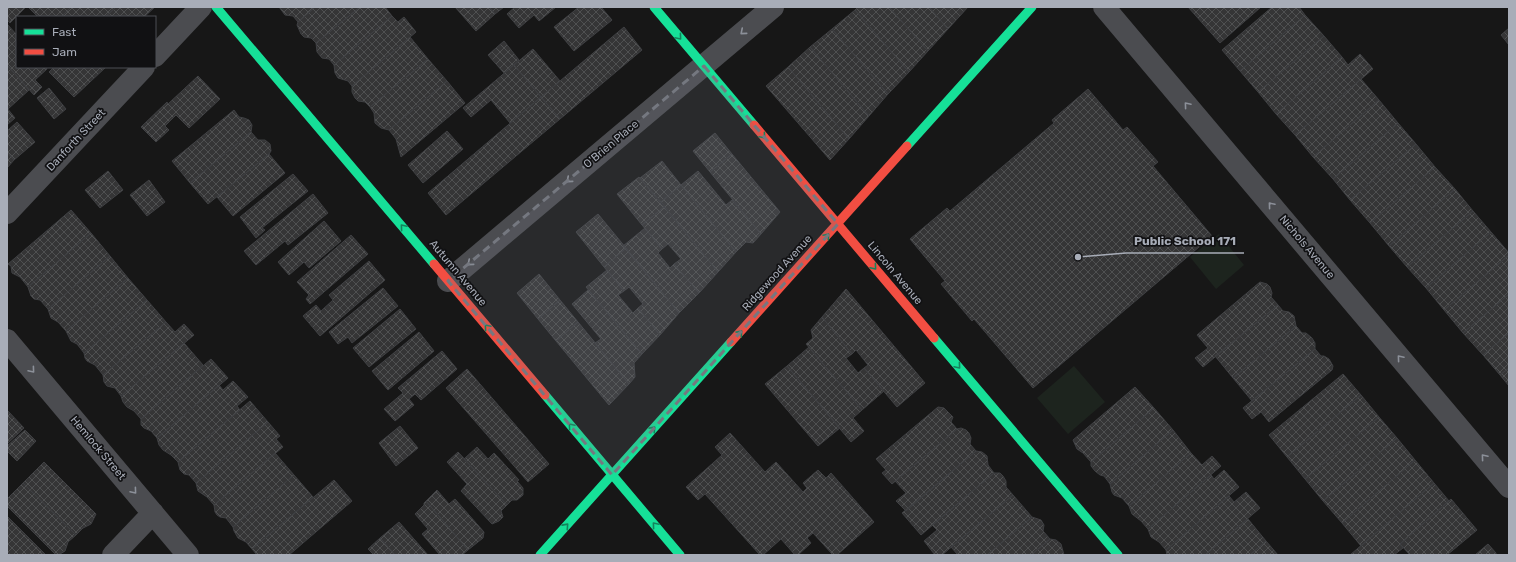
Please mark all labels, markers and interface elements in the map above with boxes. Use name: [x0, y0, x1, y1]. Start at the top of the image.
legend: [16, 16, 156, 68]
text: Fast: [52, 25, 76, 39]
one-way arrow: [741, 28, 748, 35]
one-way arrow: [675, 32, 682, 39]
text: Jam: [52, 45, 77, 59]
one-way arrow: [1185, 103, 1192, 110]
street label: Danforth Street: [44, 106, 109, 174]
street label: O'Brien Place: [581, 117, 641, 171]
one-way arrow: [759, 131, 766, 139]
one-way arrow: [567, 175, 574, 182]
one-way arrow: [1269, 202, 1276, 209]
street label: Nichols Avenue: [1277, 213, 1337, 281]
one-way arrow: [401, 225, 408, 232]
callout: Public School 171: [1126, 229, 1244, 253]
street label: Ridgewood Avenue: [739, 232, 815, 314]
one-way arrow: [822, 233, 829, 241]
text: Public School 171: [1134, 234, 1236, 248]
street label: Autumn Avenue: [427, 237, 489, 309]
street label: Lincoln Avenue: [865, 239, 925, 307]
one-way arrow: [467, 259, 474, 266]
one-way arrow: [870, 262, 877, 270]
one-way arrow: [485, 324, 492, 331]
one-way arrow: [735, 330, 742, 338]
one-way arrow: [1398, 355, 1405, 362]
one-way arrow: [954, 362, 961, 369]
one-way arrow: [28, 365, 35, 373]
street label: Hemlock Street: [68, 414, 129, 483]
one-way arrow: [569, 423, 576, 431]
one-way arrow: [648, 427, 655, 434]
one-way arrow: [1481, 454, 1488, 462]
one-way arrow: [130, 486, 137, 494]
one-way arrow: [561, 523, 568, 531]
one-way arrow: [652, 523, 659, 530]

